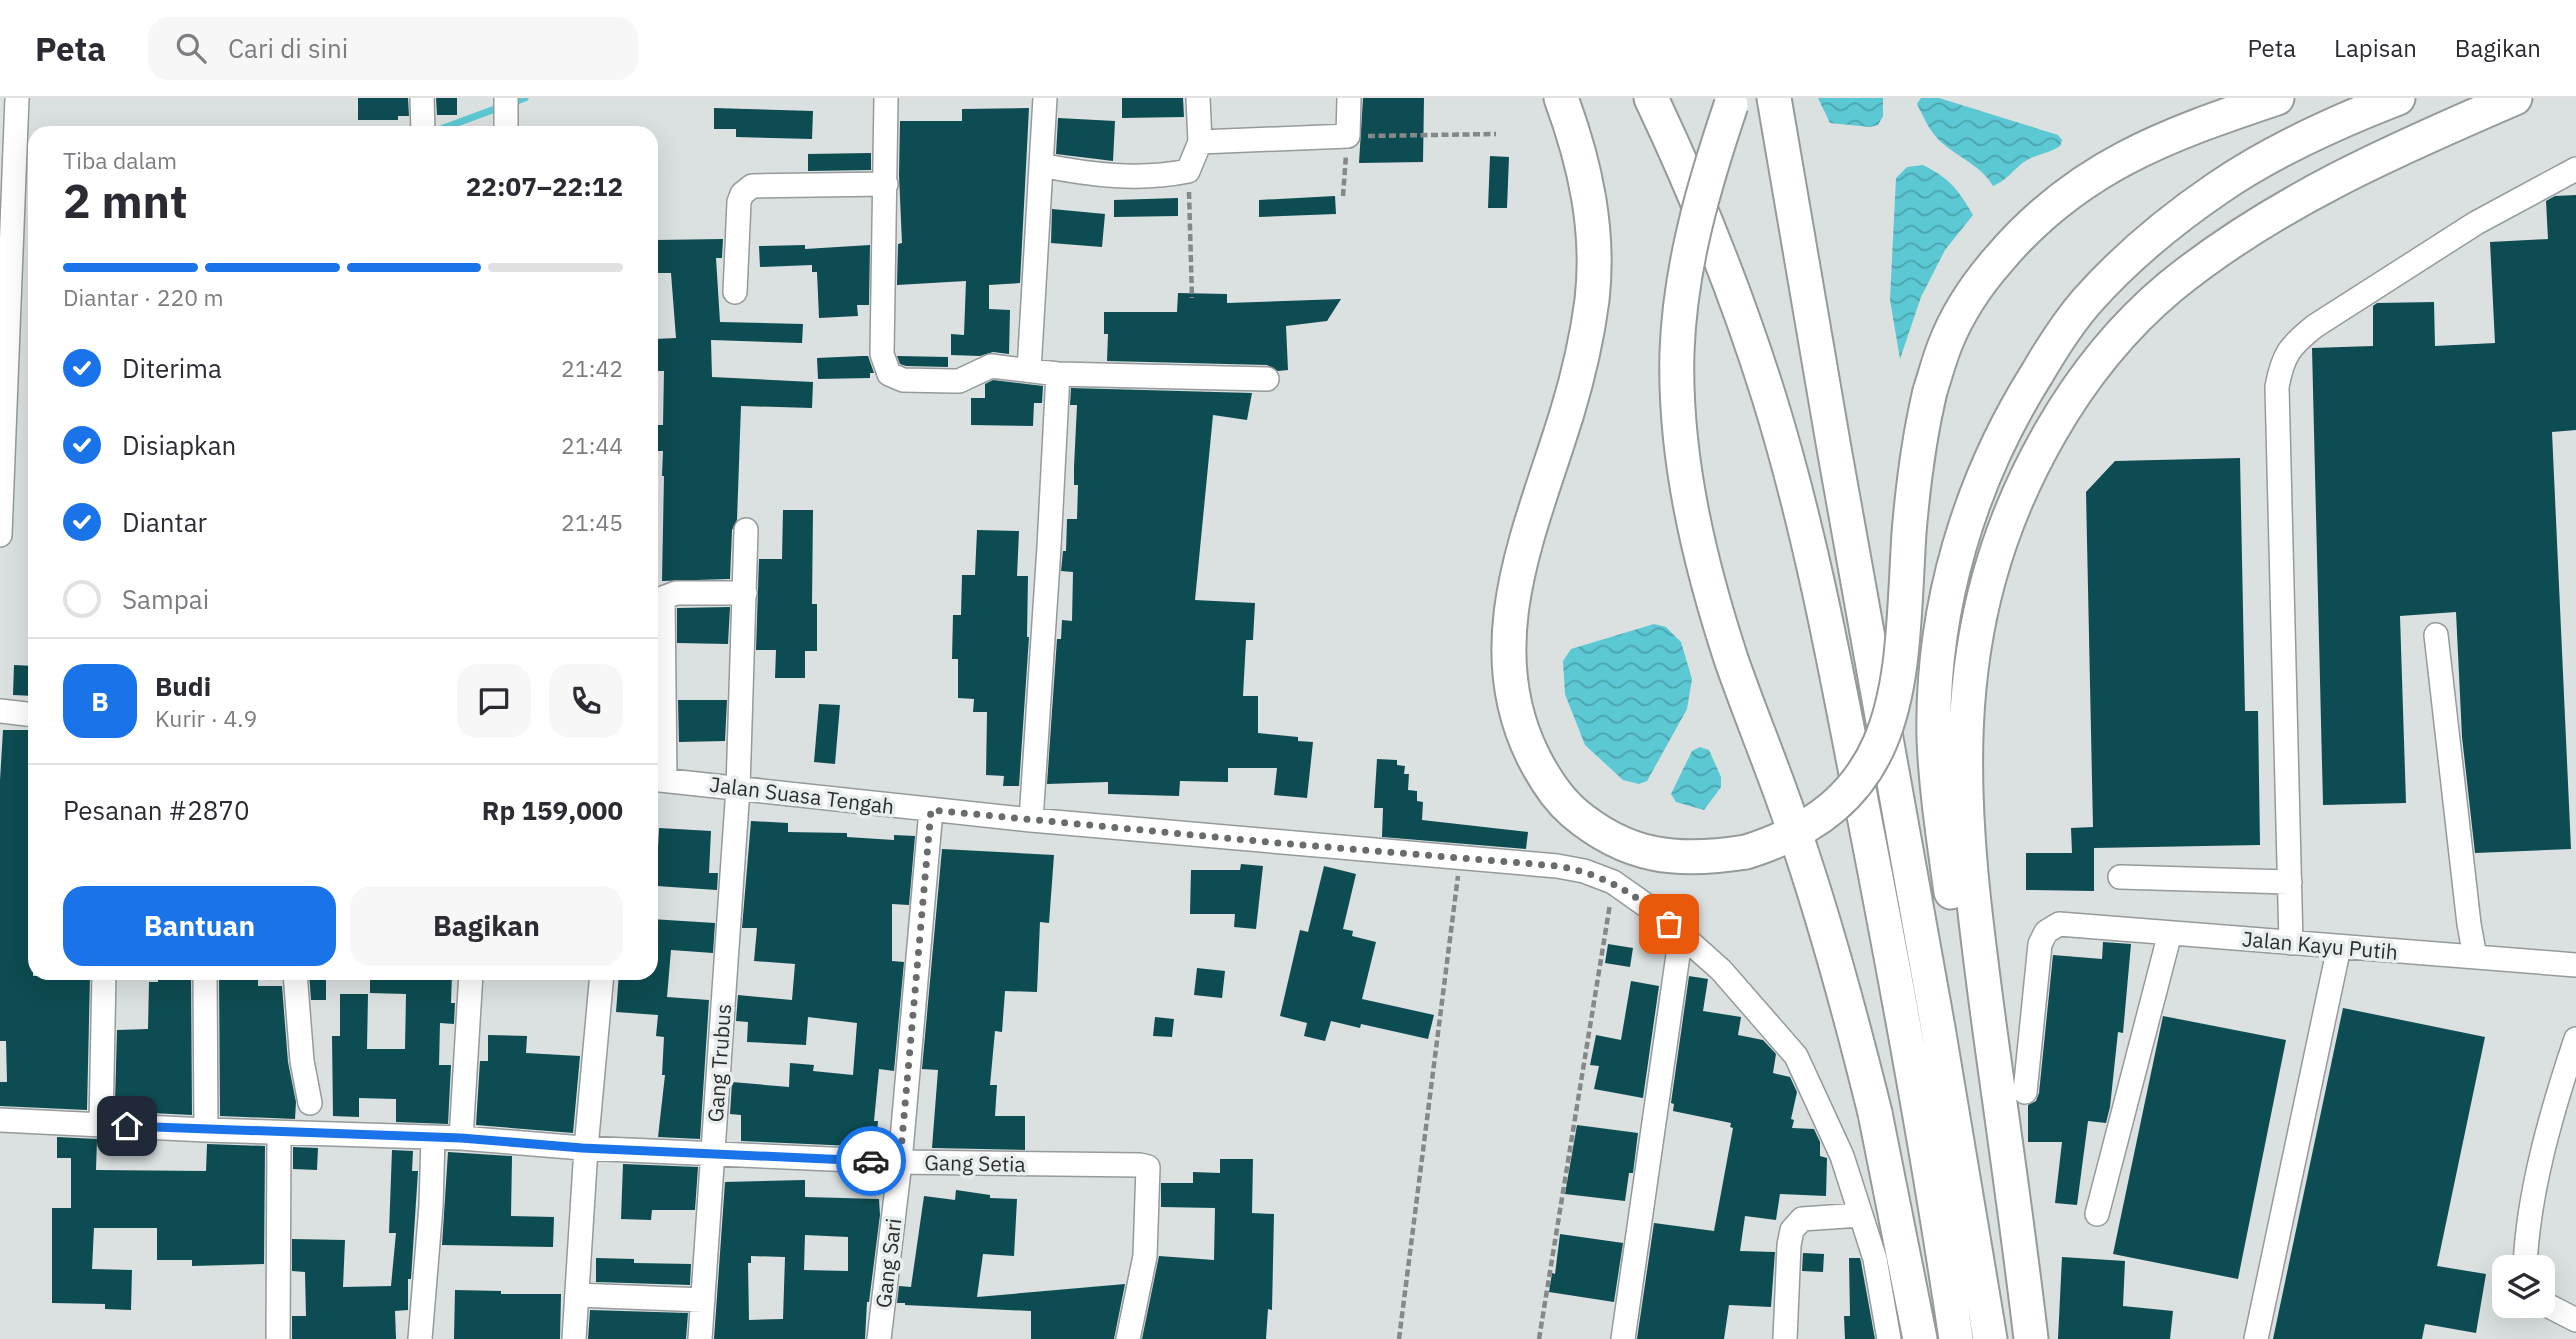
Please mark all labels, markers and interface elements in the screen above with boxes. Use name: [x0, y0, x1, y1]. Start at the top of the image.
search box: [148, 17, 638, 80]
text: Peta: [35, 27, 106, 70]
icon: search: [172, 29, 210, 67]
text: Cari di sini: [228, 31, 348, 65]
text: Peta: [2248, 32, 2296, 64]
text: Lapisan: [2334, 32, 2417, 64]
text: Bagikan: [2455, 32, 2541, 64]
text: Tiba dalam: [63, 145, 177, 175]
text: 22:07–22:12: [466, 169, 623, 203]
text: 2 mnt: [63, 171, 188, 231]
text: Diantar · 220 m: [63, 282, 224, 312]
icon: check: [63, 349, 101, 387]
text: Diterima: [122, 351, 222, 385]
text: 21:42: [561, 353, 623, 383]
icon: check: [63, 426, 101, 464]
text: Disiapkan: [122, 428, 236, 462]
text: 21:44: [561, 430, 623, 460]
icon: check: [63, 503, 101, 541]
text: Diantar: [122, 505, 207, 539]
text: 21:45: [561, 507, 623, 537]
text: Sampai: [122, 582, 209, 616]
button: chat: [457, 664, 531, 738]
button: phone: [549, 664, 623, 738]
text: Budi: [155, 669, 211, 703]
text: B: [91, 684, 109, 718]
text: Kurir · 4.9: [155, 703, 257, 733]
street label: Jalan Suasa Tengah: [708, 770, 896, 820]
text: Pesanan #2870: [63, 793, 250, 827]
text: Rp 159,000: [482, 793, 623, 827]
button: Bantuan: [63, 886, 336, 966]
button: Bagikan: [350, 886, 623, 966]
pin: [1639, 894, 1699, 954]
icon: bag: [1650, 905, 1688, 943]
street label: Jalan Kayu Putih: [2241, 924, 2399, 966]
street label: Gang Trubus: [701, 1003, 737, 1123]
pin: [97, 1096, 157, 1156]
icon: home: [108, 1107, 146, 1145]
courier: [836, 1126, 906, 1196]
icon: car: [852, 1142, 890, 1180]
street label: Gang Setia: [924, 1148, 1026, 1178]
street label: Gang Sari: [869, 1217, 907, 1309]
map controls: [2492, 1255, 2555, 1318]
button: layers: [2492, 1255, 2555, 1318]

